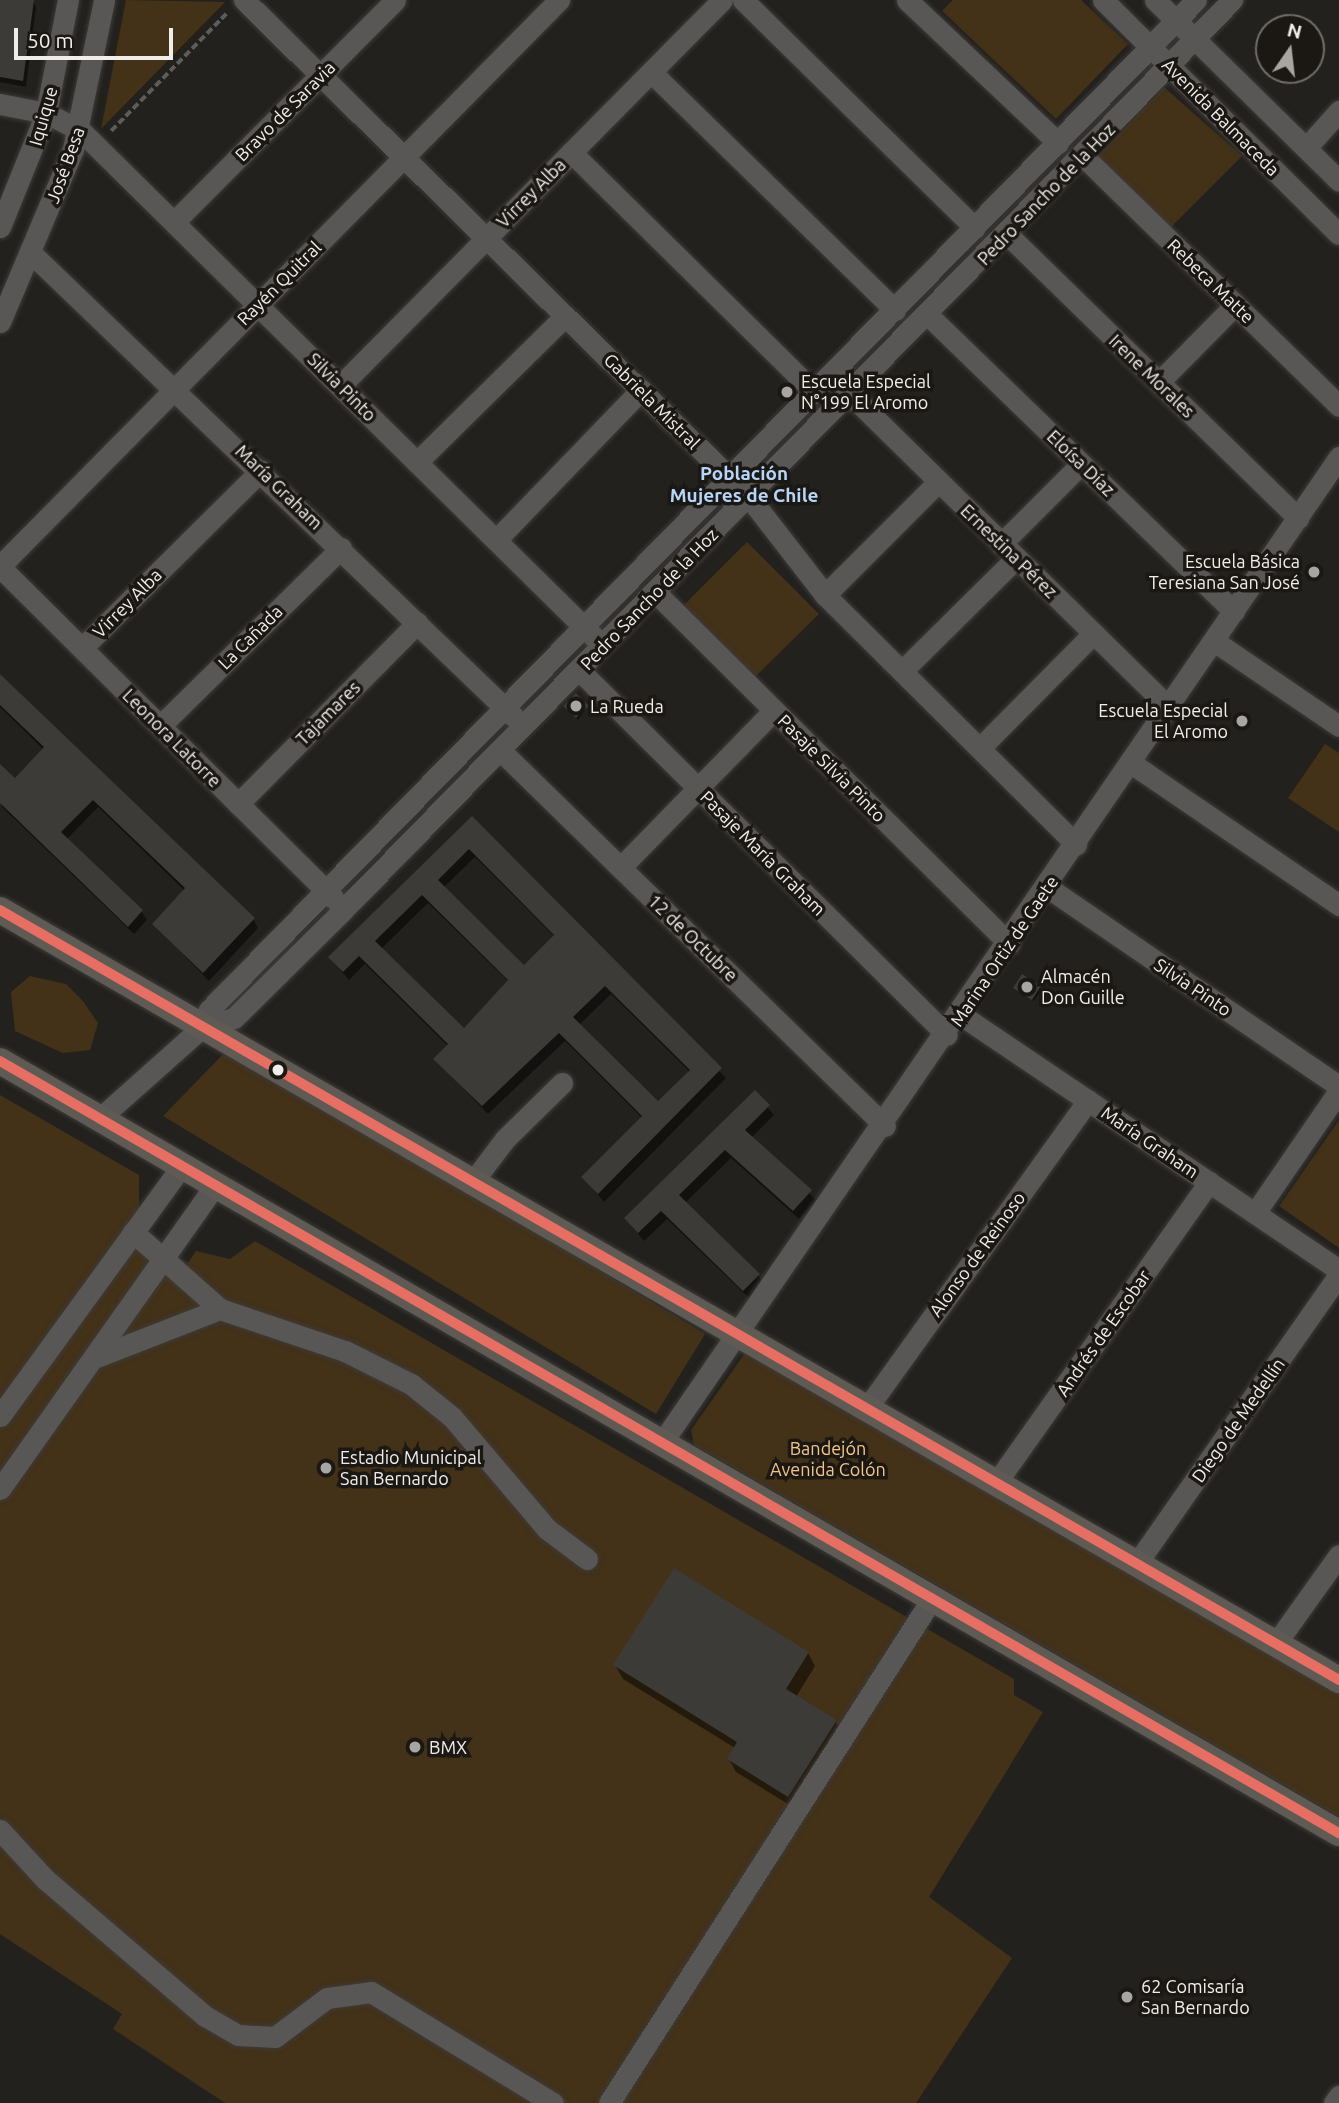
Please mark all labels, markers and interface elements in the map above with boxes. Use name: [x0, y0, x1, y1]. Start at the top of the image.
scale bar: [18, 14, 177, 58]
north arrow: [1255, 14, 1325, 84]
text: N: [1285, 18, 1304, 43]
text: 50 m: [27, 28, 74, 52]
street label: Avenida Balmaceda: [1158, 54, 1284, 180]
street label: Bravo de Saravia: [230, 56, 340, 166]
street label: Iquique: [24, 84, 62, 148]
street label: Pedro Sancho de la Hoz: [973, 119, 1119, 269]
street label: José Besa: [41, 124, 89, 206]
street label: Virrey Alba: [492, 154, 570, 232]
street label: Rebeca Matte: [1163, 234, 1259, 328]
street label: Rayén Quitral: [233, 237, 325, 329]
street label: Irene Morales: [1105, 330, 1199, 422]
street label: Silvia Pinto: [303, 348, 381, 426]
street label: Gabriela Mistral: [600, 349, 704, 453]
place label: Escuela Especial N°199 El Aromo: [801, 371, 931, 414]
marker: Escuela Especial N°199 El Aromo: [779, 384, 795, 400]
street label: Eloísa Díaz: [1043, 426, 1119, 500]
street label: María Graham: [231, 440, 327, 534]
district label: Población Mujeres de Chile: [670, 463, 818, 507]
street label: Ernestina Pérez: [956, 500, 1062, 602]
street label: Pedro Sancho de la Hoz: [576, 524, 722, 674]
place label: Escuela Básica Teresiana San José: [1149, 551, 1300, 594]
street label: Virrey Alba: [88, 564, 166, 642]
marker: Escuela Básica Teresiana San José: [1306, 564, 1322, 580]
street label: La Cañada: [213, 600, 287, 674]
street label: Tajamares: [292, 677, 364, 749]
street label: Leonora Latorre: [118, 684, 226, 792]
place label: La Rueda: [590, 695, 664, 717]
marker: La Rueda: [568, 698, 584, 714]
place label: Escuela Especial El Aromo: [1098, 700, 1228, 742]
street label: Pasaje Silvia Pinto: [774, 710, 890, 826]
marker: Escuela Especial El Aromo: [1234, 713, 1250, 729]
street label: Pasaje María Graham: [696, 786, 830, 920]
street label: Marina Ortiz de Gaete: [946, 872, 1062, 1030]
street label: 12 de Octubre: [644, 890, 742, 986]
street label: Silvia Pinto: [1150, 953, 1236, 1021]
place label: Almacén Don Guille: [1041, 966, 1125, 1009]
marker: Almacén Don Guille: [1019, 979, 1035, 995]
unlabelled marker: [271, 1063, 285, 1077]
street label: María Graham: [1097, 1102, 1203, 1182]
street label: Alonso de Reinoso: [924, 1187, 1030, 1321]
street label: Andrés de Escobar: [1051, 1266, 1155, 1400]
street label: Diego de Medellín: [1187, 1354, 1289, 1486]
park label: Bandejón Avenida Colón: [770, 1438, 886, 1480]
place label: Estadio Municipal San Bernardo: [340, 1447, 482, 1490]
marker: Estadio Municipal San Bernardo: [318, 1460, 334, 1476]
place label: BMX: [429, 1736, 467, 1758]
marker: BMX: [407, 1739, 423, 1755]
place label: 62 Comisaría San Bernardo: [1141, 1976, 1250, 2018]
marker: 62 Comisaría San Bernardo: [1119, 1989, 1135, 2005]

